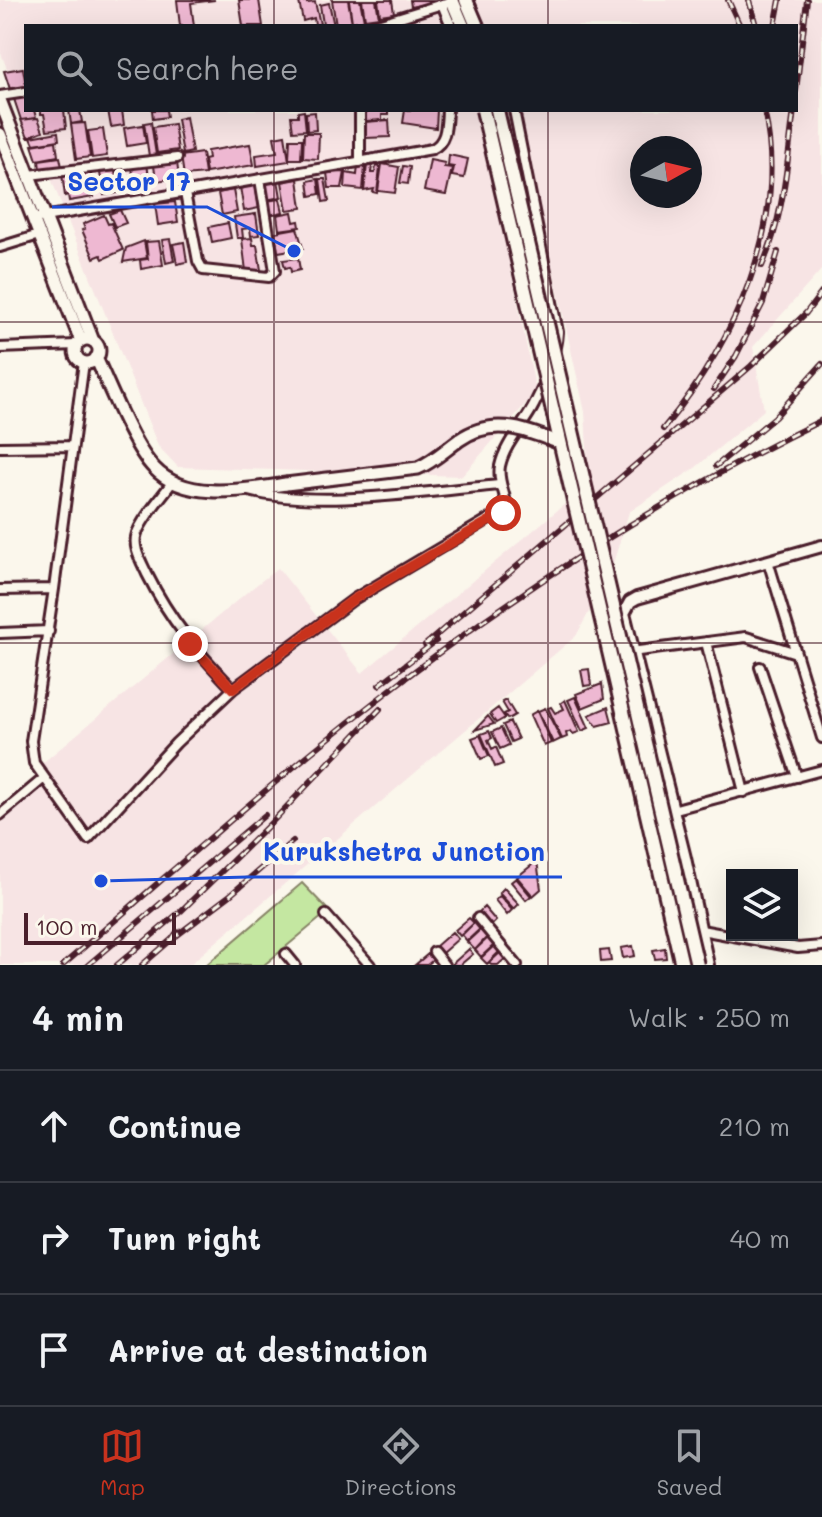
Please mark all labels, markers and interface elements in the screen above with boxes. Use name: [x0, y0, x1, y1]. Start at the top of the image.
search box: [24, 24, 798, 112]
icon: search: [52, 46, 96, 90]
text: Search here: [116, 48, 299, 88]
north arrow: [630, 136, 702, 208]
callout: Sector 17: [52, 157, 207, 207]
text: Sector 17: [67, 164, 191, 198]
route start: [485, 495, 521, 531]
route end: [172, 626, 208, 662]
callout: Kurukshetra Junction: [247, 827, 562, 877]
text: Kurukshetra Junction: [263, 834, 545, 868]
map controls: [726, 869, 798, 941]
button: layers: [726, 869, 798, 941]
scale bar: [24, 909, 176, 945]
text: 100 m: [36, 912, 98, 941]
text: 4 min: [32, 995, 124, 1040]
text: Walk · 250 m: [628, 1000, 790, 1034]
icon: ahead: [32, 1104, 76, 1148]
text: Continue: [108, 1106, 241, 1146]
text: 210 m: [719, 1109, 790, 1143]
icon: right: [32, 1216, 76, 1260]
text: Turn right: [108, 1218, 261, 1258]
text: 40 m: [730, 1221, 790, 1255]
icon: arrive: [32, 1328, 76, 1372]
text: Arrive at destination: [108, 1330, 428, 1370]
tab: Map: [100, 1424, 145, 1501]
tab: Directions: [345, 1424, 457, 1501]
tab: Saved: [657, 1424, 722, 1501]

